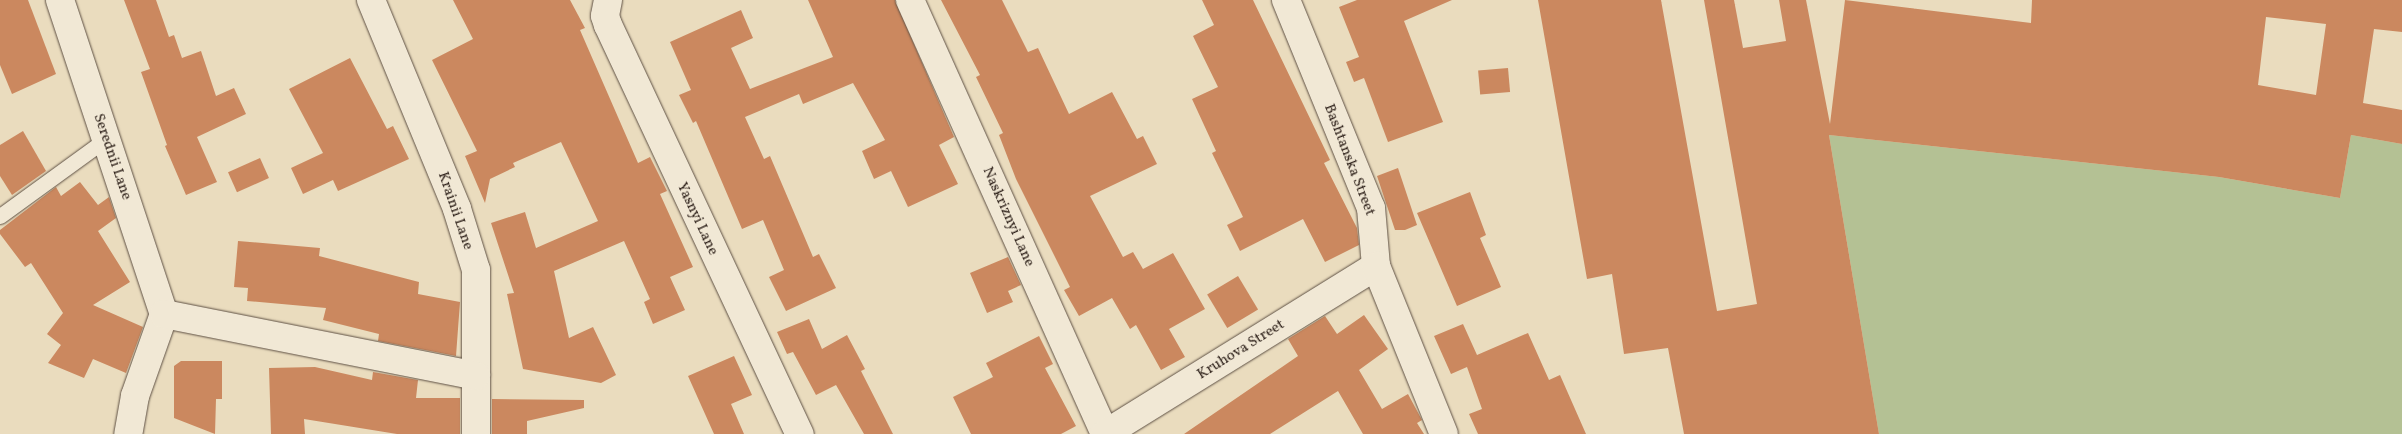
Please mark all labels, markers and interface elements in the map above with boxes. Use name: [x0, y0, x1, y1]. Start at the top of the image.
street label: Bashtanska Street: [1319, 102, 1379, 218]
street label: Serednii Lane: [89, 111, 135, 203]
street label: Naskriznyi Lane: [978, 164, 1038, 270]
street label: Krainii Lane: [433, 170, 477, 252]
street label: Yasnyi Lane: [672, 180, 722, 258]
street label: Kruhova Street: [1194, 316, 1288, 384]

